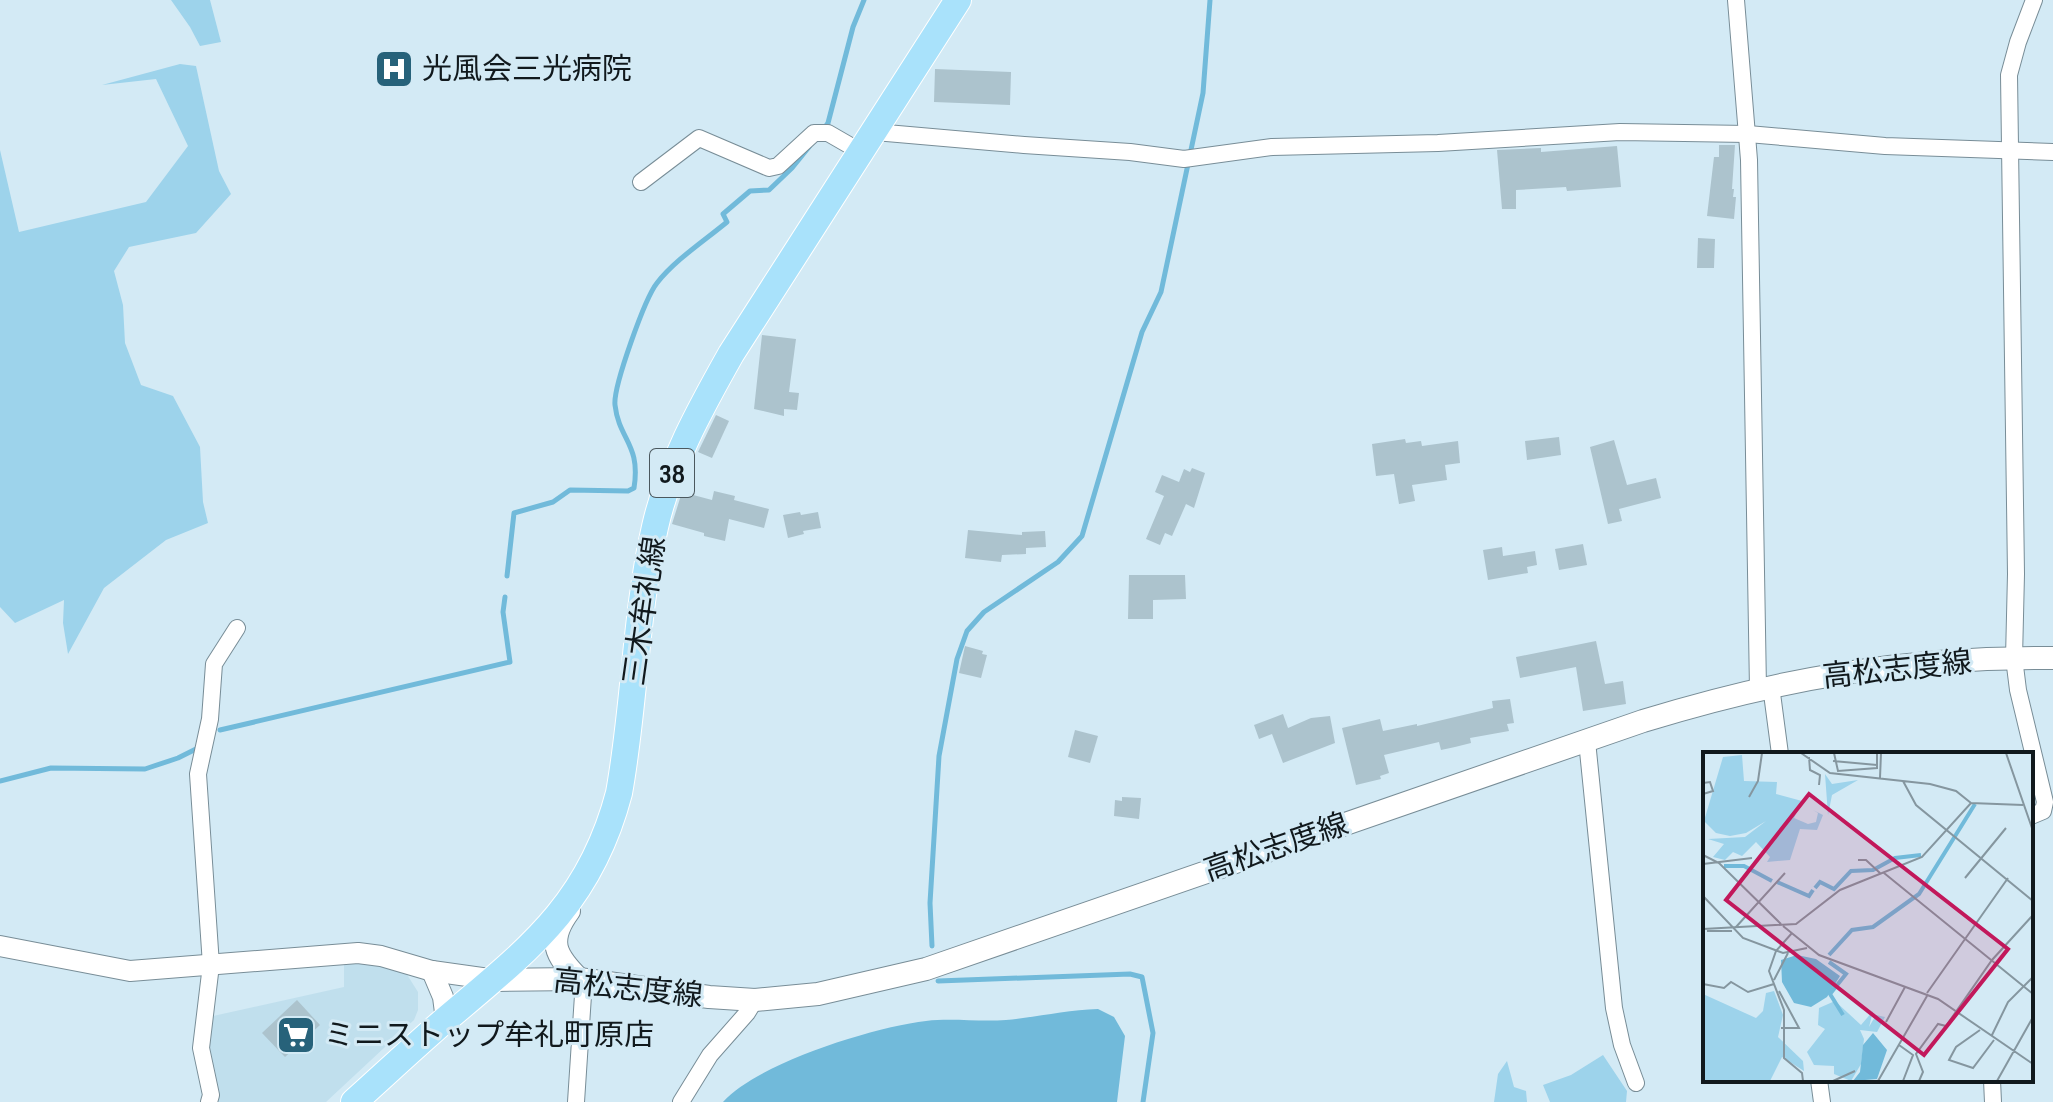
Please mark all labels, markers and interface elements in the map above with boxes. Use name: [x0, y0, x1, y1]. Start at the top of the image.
hospital icon: 光風会三光病院: [373, 48, 415, 90]
place label: 光風会三光病院: [422, 52, 632, 88]
road number: 38: [650, 449, 694, 497]
street label: 三木牟礼線: [617, 534, 673, 688]
street label: 高松志度線: [1821, 644, 1974, 696]
inset map: [1703, 752, 2033, 1082]
street label: 高松志度線: [1200, 807, 1353, 889]
street label: 高松志度線: [551, 963, 704, 1015]
supermarket icon: ミニストップ牟礼町原店: [275, 1014, 317, 1056]
place label: ミニストップ牟礼町原店: [324, 1018, 654, 1054]

